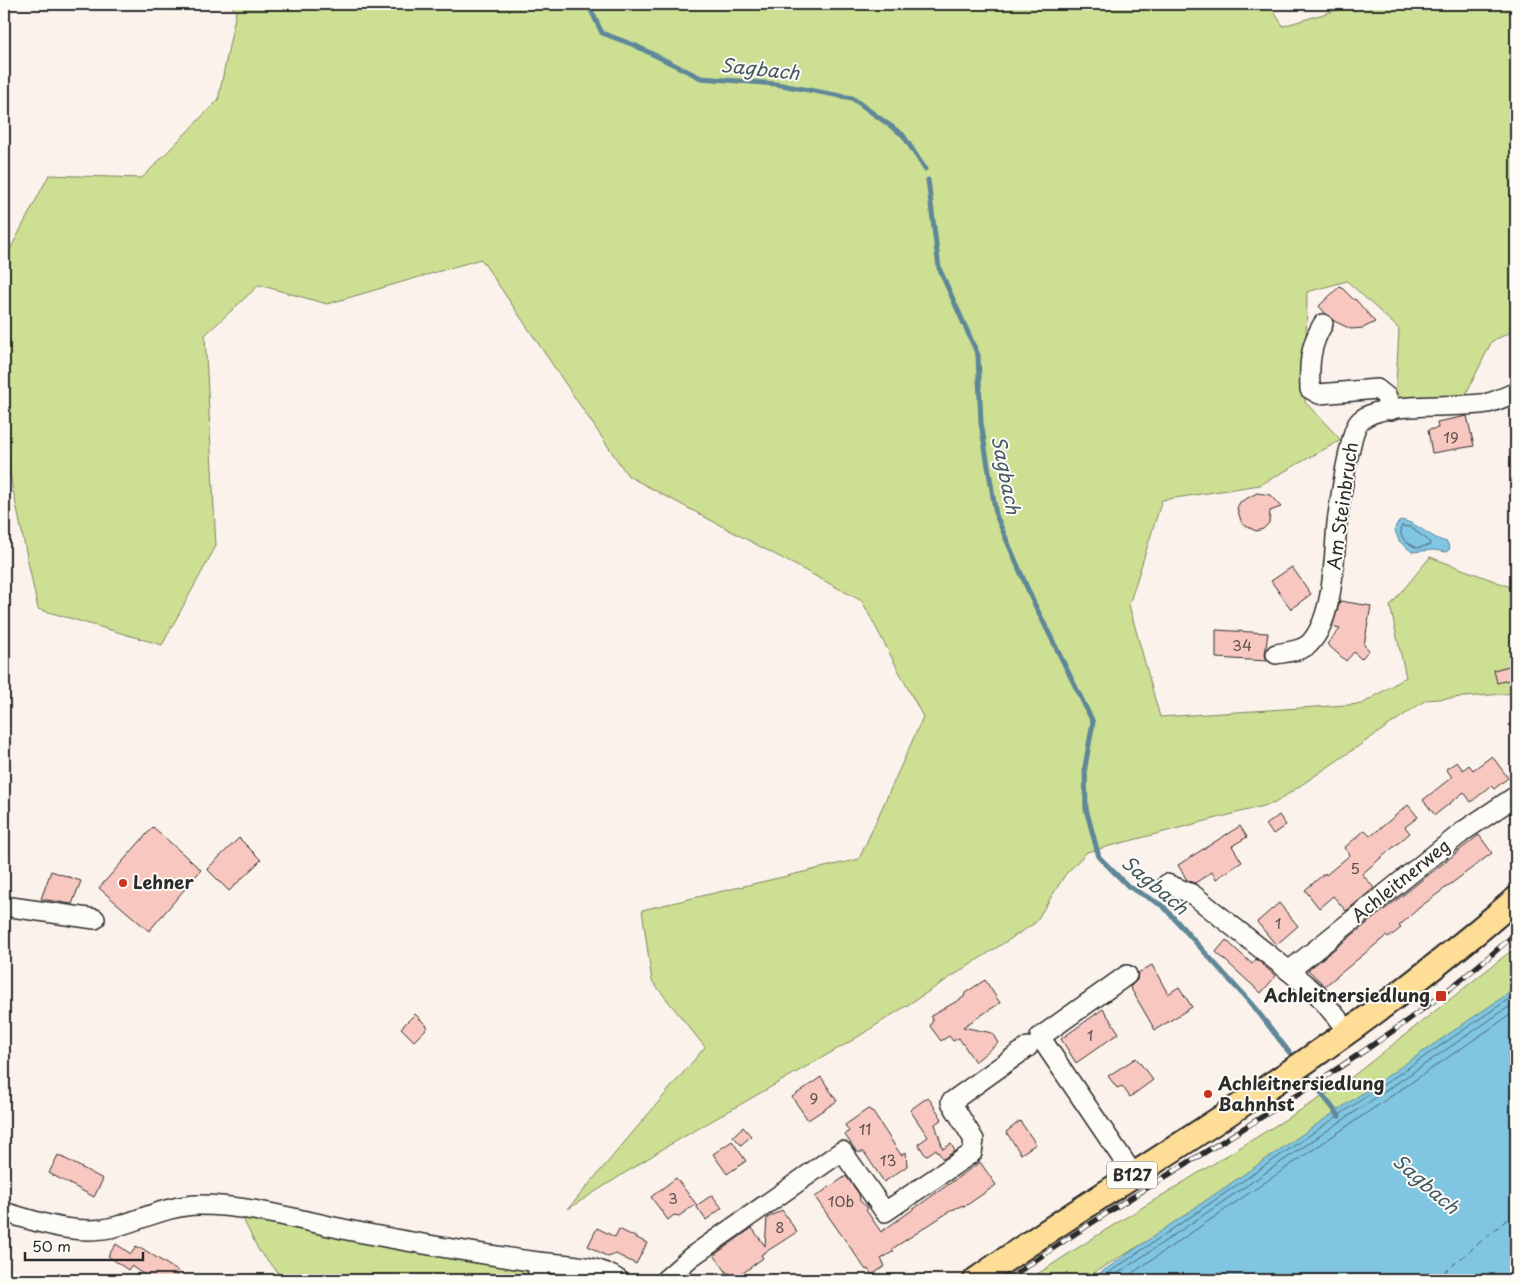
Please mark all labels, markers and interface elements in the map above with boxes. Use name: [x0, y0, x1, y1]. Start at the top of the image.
water label: Sagbach: [719, 50, 802, 86]
house number: 19: [1443, 425, 1459, 448]
water label: Sagbach: [986, 433, 1028, 517]
street label: Am Steinbruch: [1319, 440, 1364, 571]
house number: 34: [1232, 633, 1252, 656]
street label: Achleitnerweg: [1345, 831, 1455, 928]
water label: Sagbach: [1116, 848, 1196, 921]
house number: 5: [1350, 856, 1360, 879]
place label: Lehner: [133, 868, 194, 895]
marker: Lehner: [117, 877, 129, 889]
house number: 1: [1275, 911, 1281, 934]
place label: Achleitnersiedlung: [1263, 981, 1430, 1008]
marker: Achleitnersiedlung: [1434, 989, 1448, 1003]
house number: 1: [1087, 1023, 1093, 1046]
place label: Achleitnersiedlung Bahnhst: [1217, 1069, 1384, 1117]
house number: 9: [810, 1086, 818, 1109]
marker: Achleitnersiedlung Bahnhst: [1202, 1088, 1214, 1100]
house number: 11: [859, 1117, 871, 1140]
water label: Sagbach: [1388, 1147, 1466, 1220]
house number: 13: [880, 1148, 896, 1171]
road number: B127: [1107, 1162, 1157, 1188]
house number: 3: [668, 1186, 678, 1209]
house number: 10b: [828, 1189, 854, 1212]
house number: 8: [775, 1215, 785, 1238]
scale bar: [25, 1229, 142, 1261]
text: 50 m: [32, 1234, 71, 1257]

